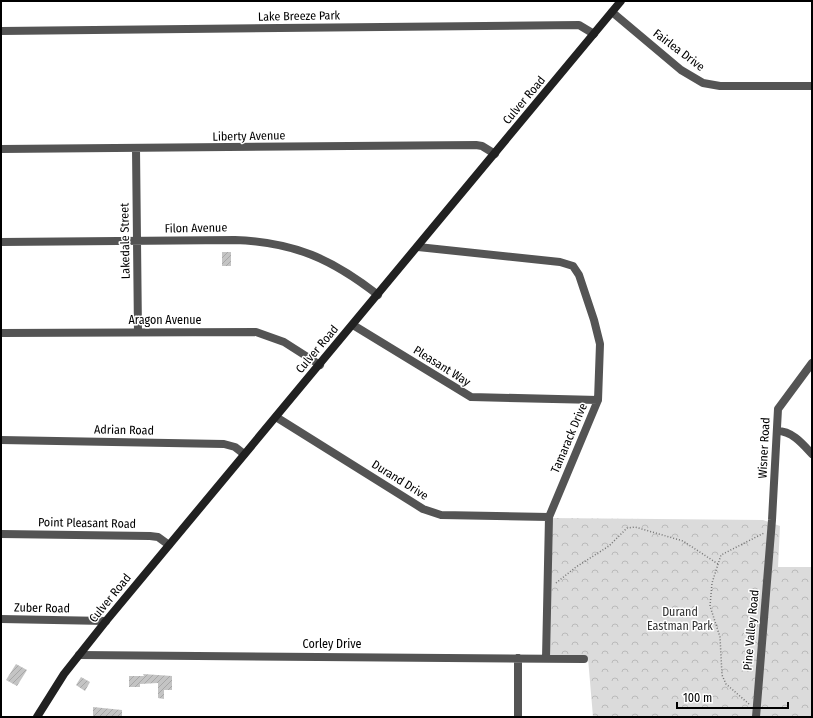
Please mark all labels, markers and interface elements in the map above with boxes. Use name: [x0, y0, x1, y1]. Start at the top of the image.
street label: Lake Breeze Park: [258, 8, 341, 24]
street label: Fairlea Drive: [651, 26, 707, 74]
street label: Culver Road: [500, 73, 548, 127]
street label: Liberty Avenue: [212, 128, 286, 144]
street label: Lakedale Street: [117, 203, 133, 279]
street label: Filon Avenue: [165, 220, 227, 236]
street label: Aragon Avenue: [129, 313, 201, 327]
street label: Culver Road: [293, 322, 341, 376]
street label: Pleasant Way: [411, 343, 474, 389]
street label: Tamarack Drive: [548, 401, 590, 475]
street label: Wisner Road: [755, 417, 773, 479]
street label: Adrian Road: [94, 422, 154, 438]
street label: Durand Drive: [369, 457, 431, 503]
street label: Point Pleasant Road: [38, 515, 136, 531]
street label: Culver Road: [86, 571, 134, 625]
street label: Pine Valley Road: [740, 589, 762, 671]
street label: Zuber Road: [14, 601, 70, 615]
park label: Durand Eastman Park: [647, 605, 713, 633]
street label: Corley Drive: [303, 637, 362, 651]
scale bar: [677, 684, 788, 710]
text: 100 m: [683, 691, 712, 705]

